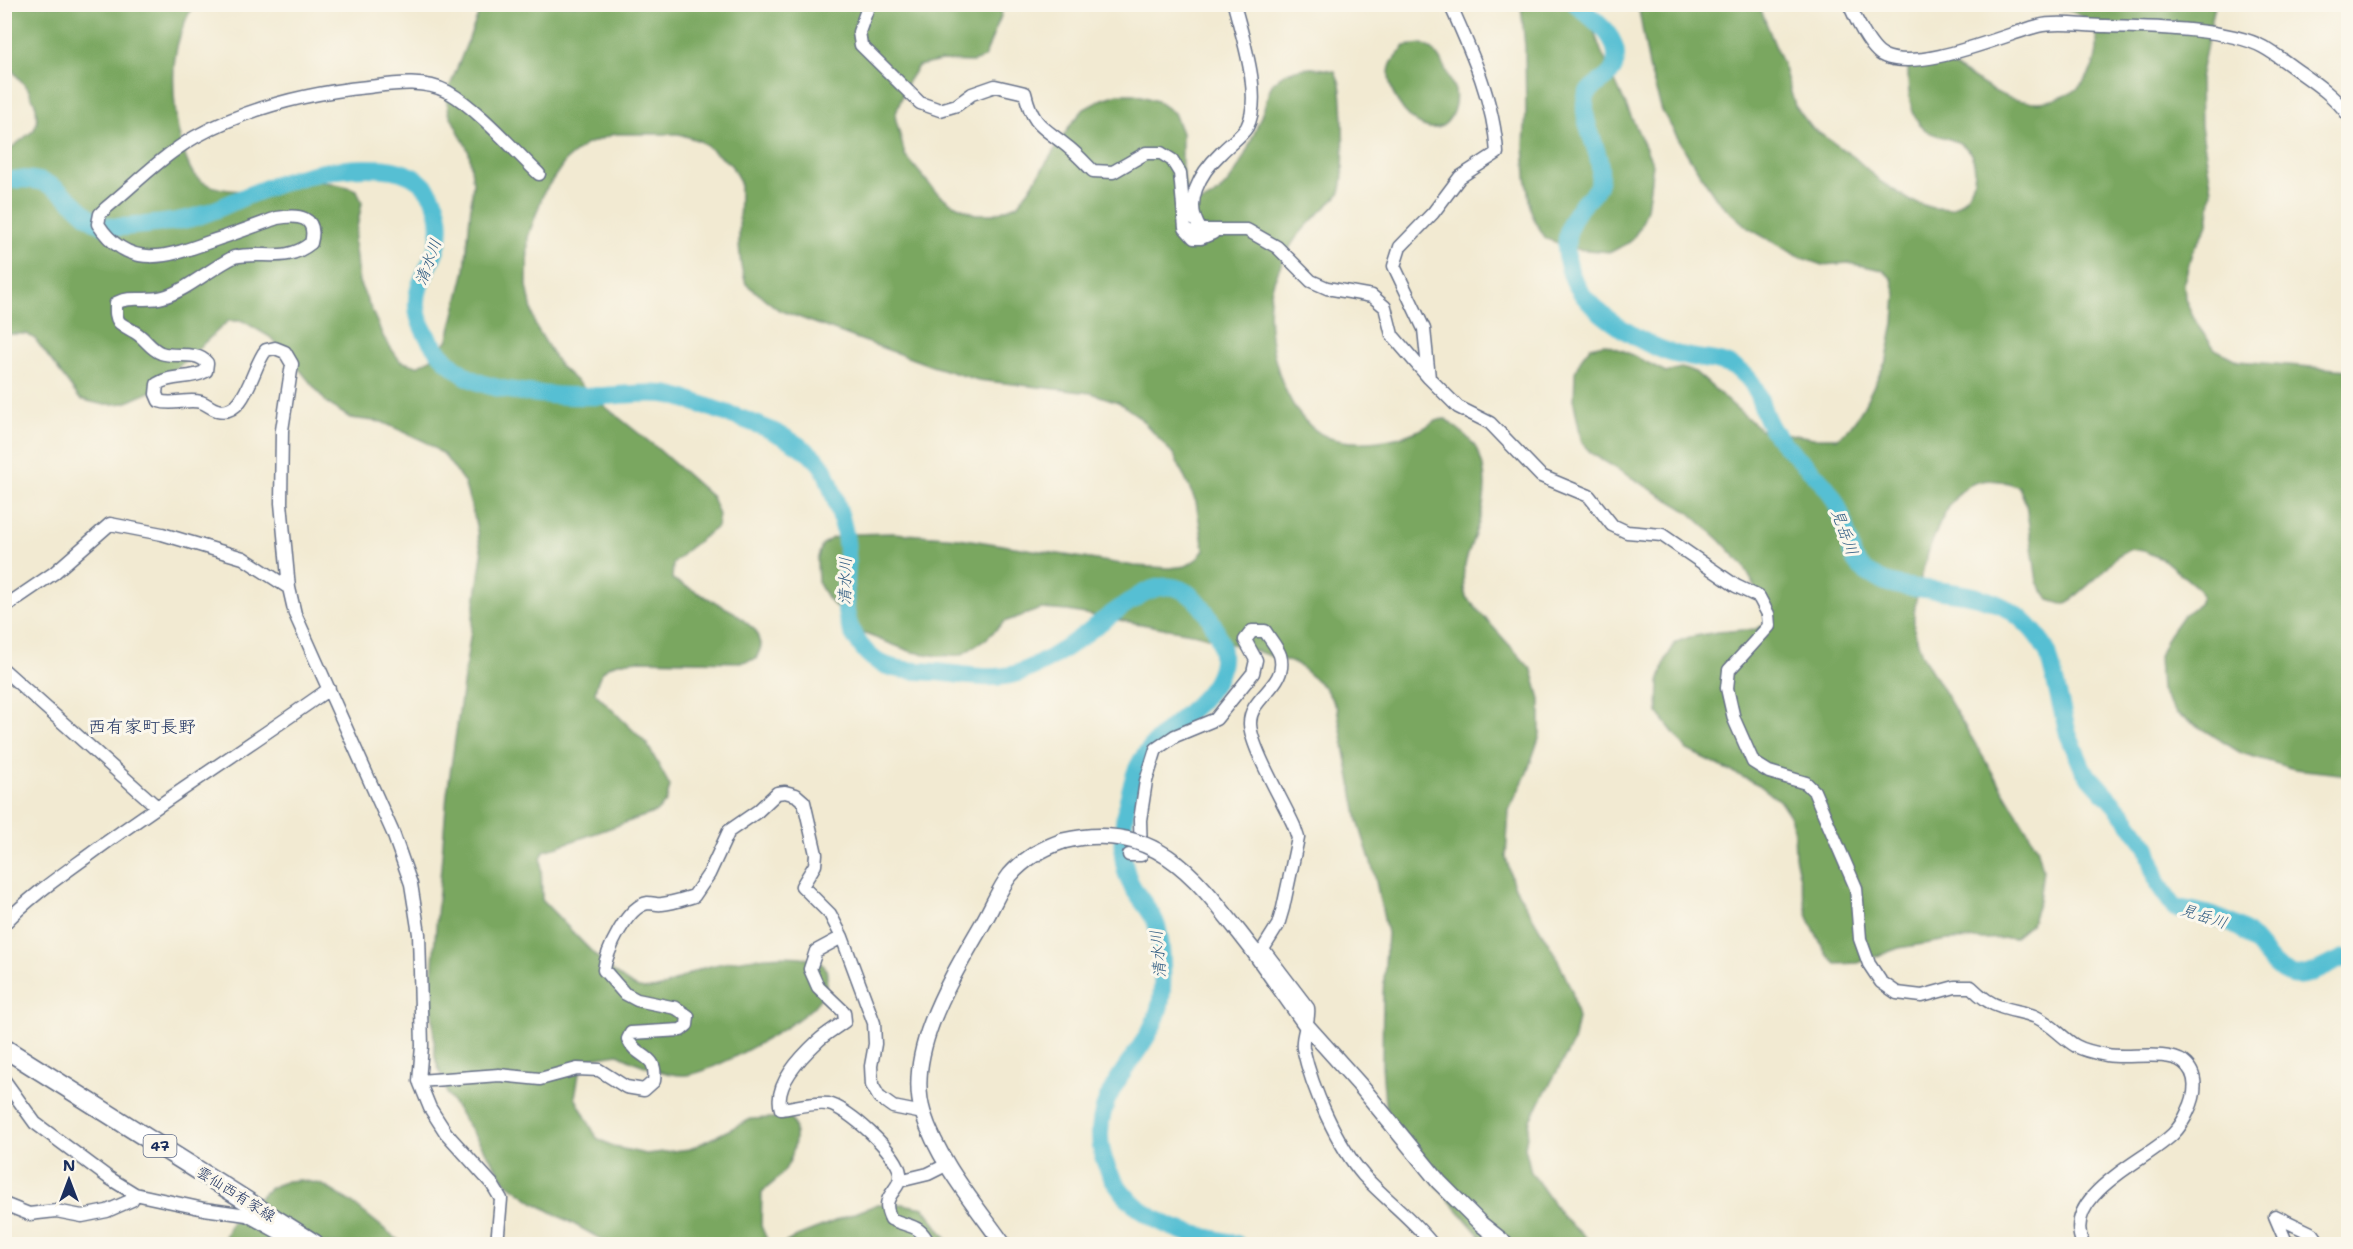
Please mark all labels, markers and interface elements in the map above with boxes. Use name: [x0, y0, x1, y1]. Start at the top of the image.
water label: 清水川: [410, 236, 446, 288]
water label: 見岳川: [1827, 506, 1863, 558]
water label: 清水川: [834, 557, 856, 605]
district label: 西有家町長野: [88, 715, 196, 739]
water label: 見岳川: [2178, 899, 2230, 933]
water label: 清水川: [1145, 929, 1171, 979]
road number: 47: [144, 1135, 176, 1157]
north arrow: [39, 1150, 99, 1210]
text: N: [63, 1155, 75, 1176]
street label: 雲仙西有家線: [193, 1162, 279, 1226]

